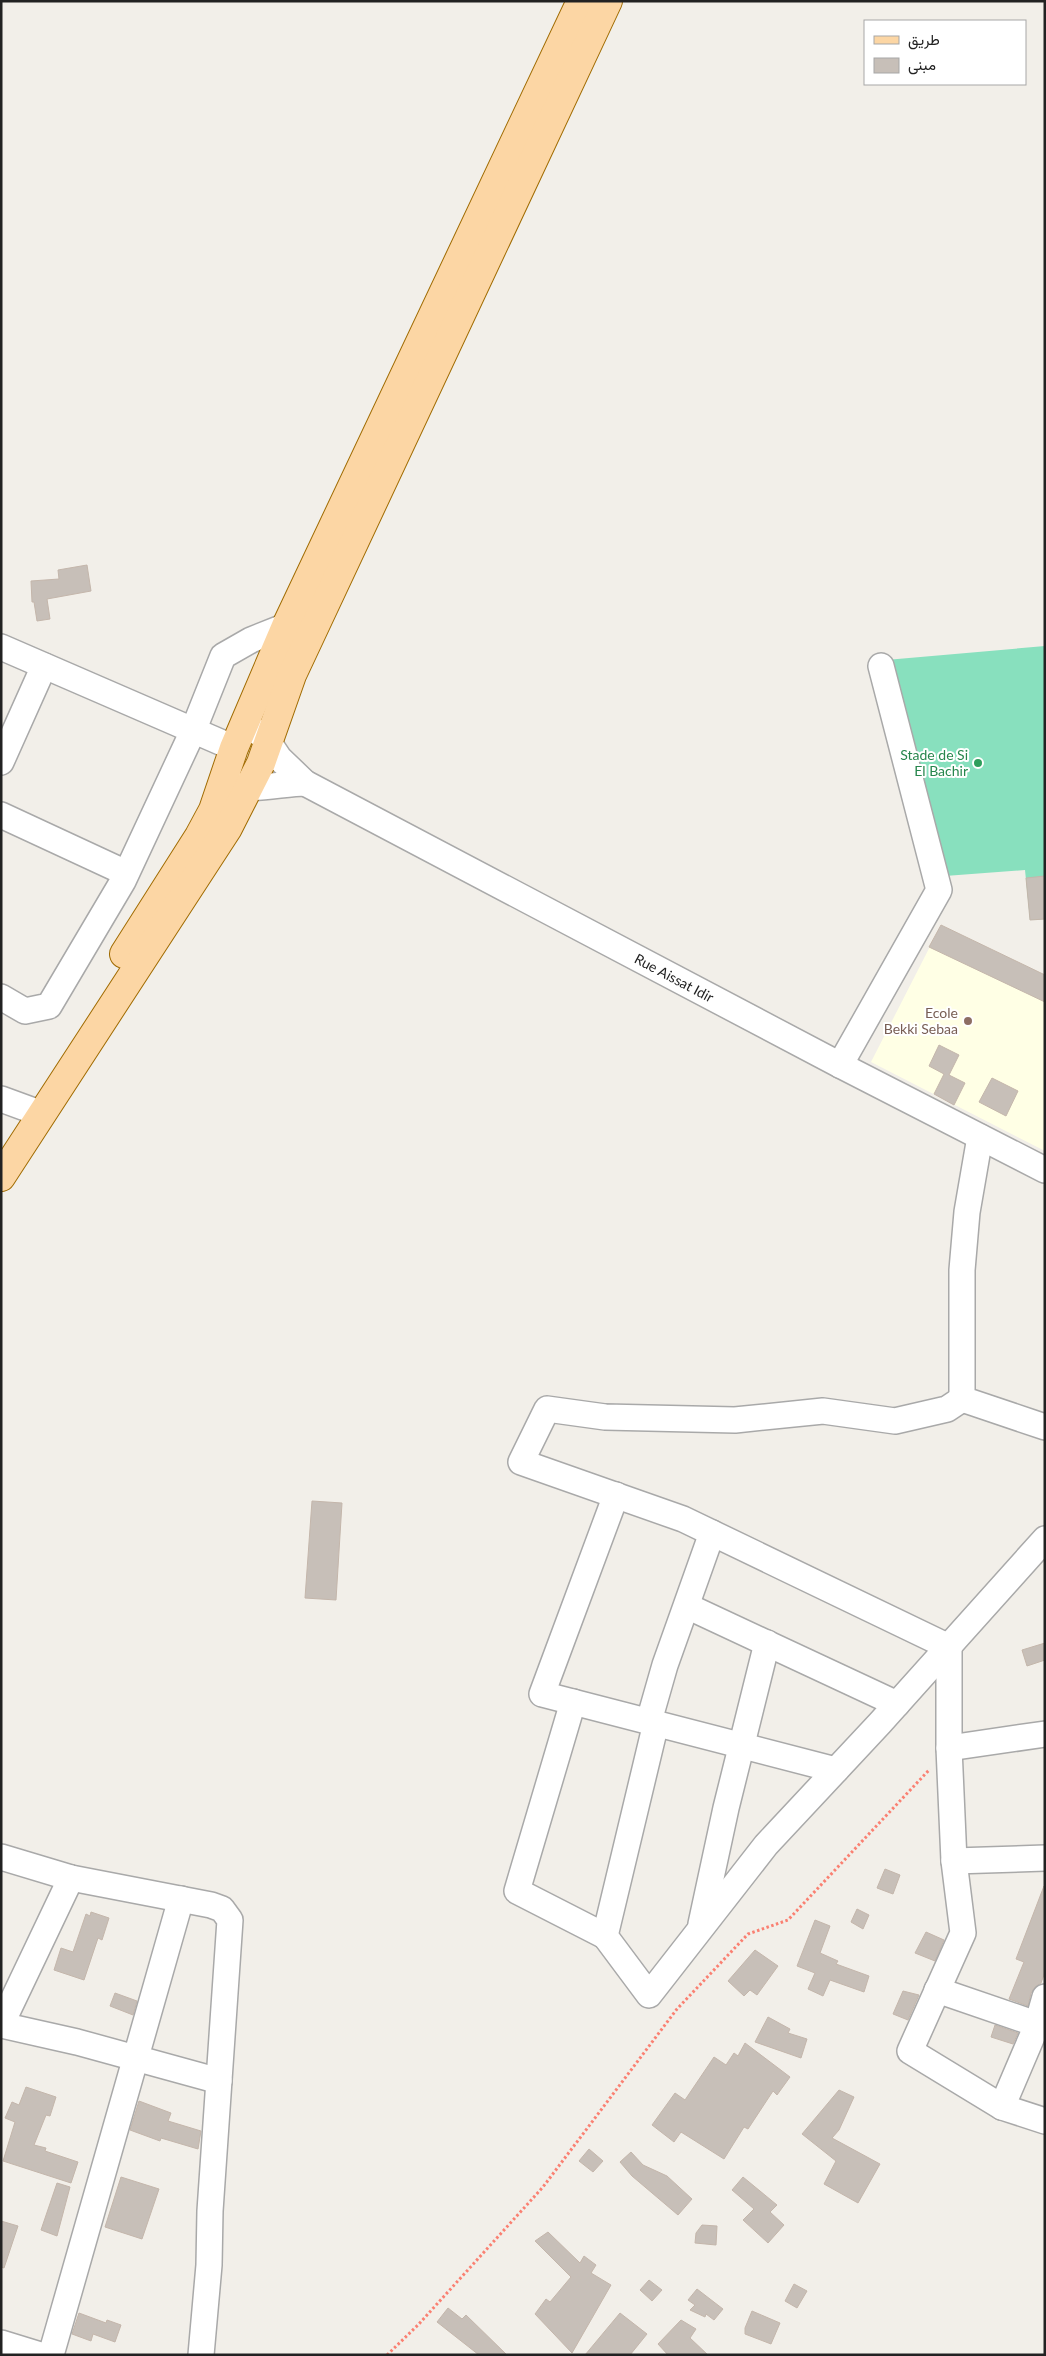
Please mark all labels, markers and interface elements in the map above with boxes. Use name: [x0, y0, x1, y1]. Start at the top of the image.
legend: [864, 20, 1026, 85]
text: طريق: [908, 30, 940, 50]
text: مبنى: [908, 55, 936, 75]
place label: Stade de Si El Bachir: [900, 746, 968, 779]
marker: Stade de Si El Bachir: [972, 757, 984, 769]
street label: Rue Aissat Idir: [632, 950, 717, 1006]
place label: Ecole Bekki Sebaa: [884, 1004, 958, 1037]
marker: Ecole Bekki Sebaa: [962, 1015, 974, 1027]

